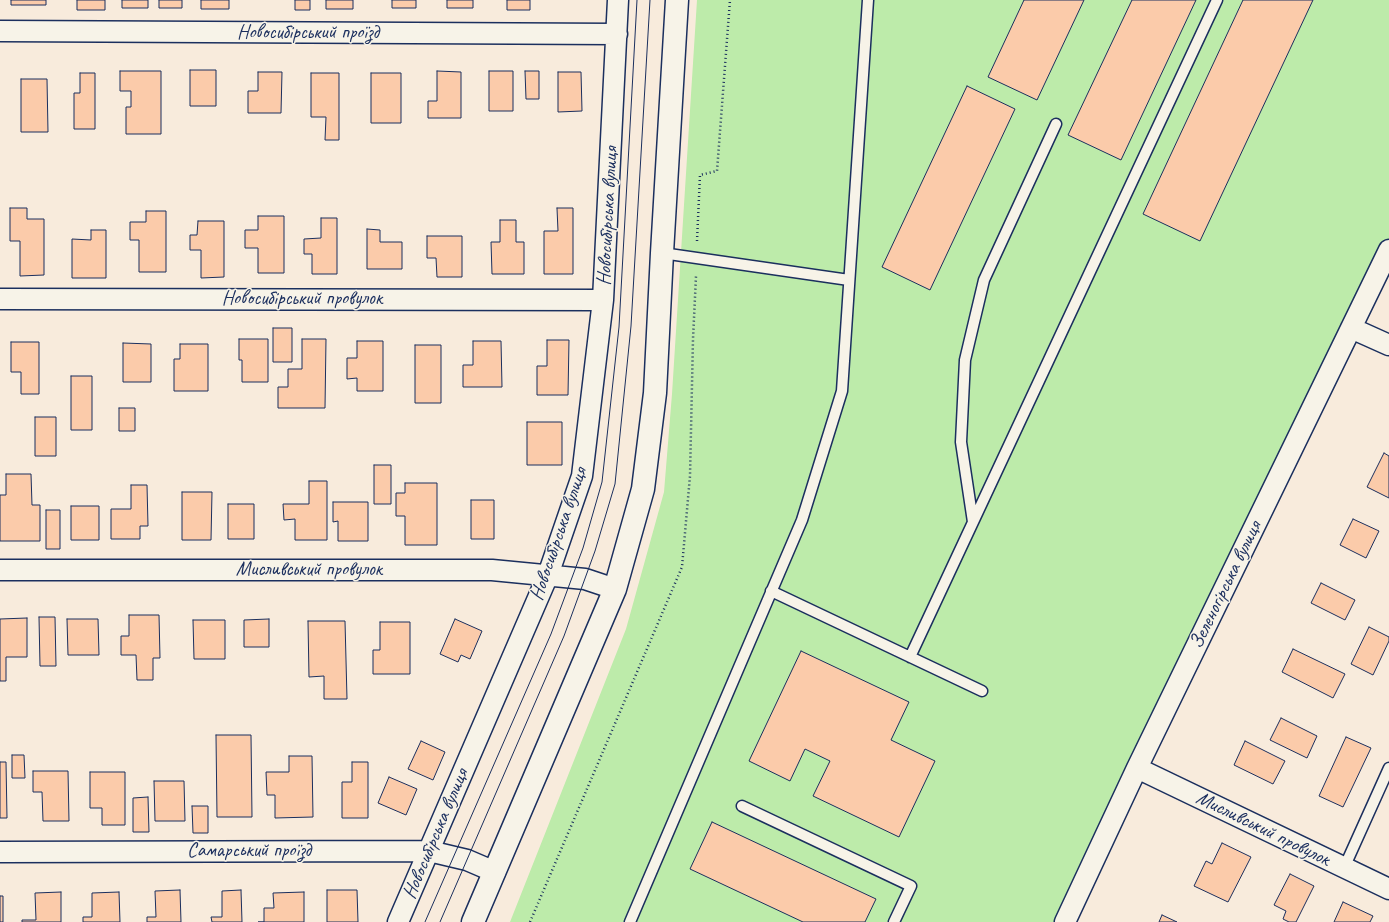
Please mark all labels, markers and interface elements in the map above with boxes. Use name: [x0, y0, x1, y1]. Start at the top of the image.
street label: Новосибірський проїзд: [237, 21, 379, 45]
street label: Новосибірська вулиця: [592, 146, 624, 286]
street label: Новосибірський провулок: [222, 287, 382, 311]
street label: Новосибірська вулиця: [525, 464, 593, 604]
street label: Зеленогірська вулиця: [1185, 517, 1267, 653]
street label: Мисливський провулок: [236, 558, 382, 582]
street label: Новосибірська вулиця: [398, 765, 474, 903]
street label: Мисливський провулок: [1192, 786, 1334, 872]
street label: Самарський проїзд: [187, 839, 311, 863]

